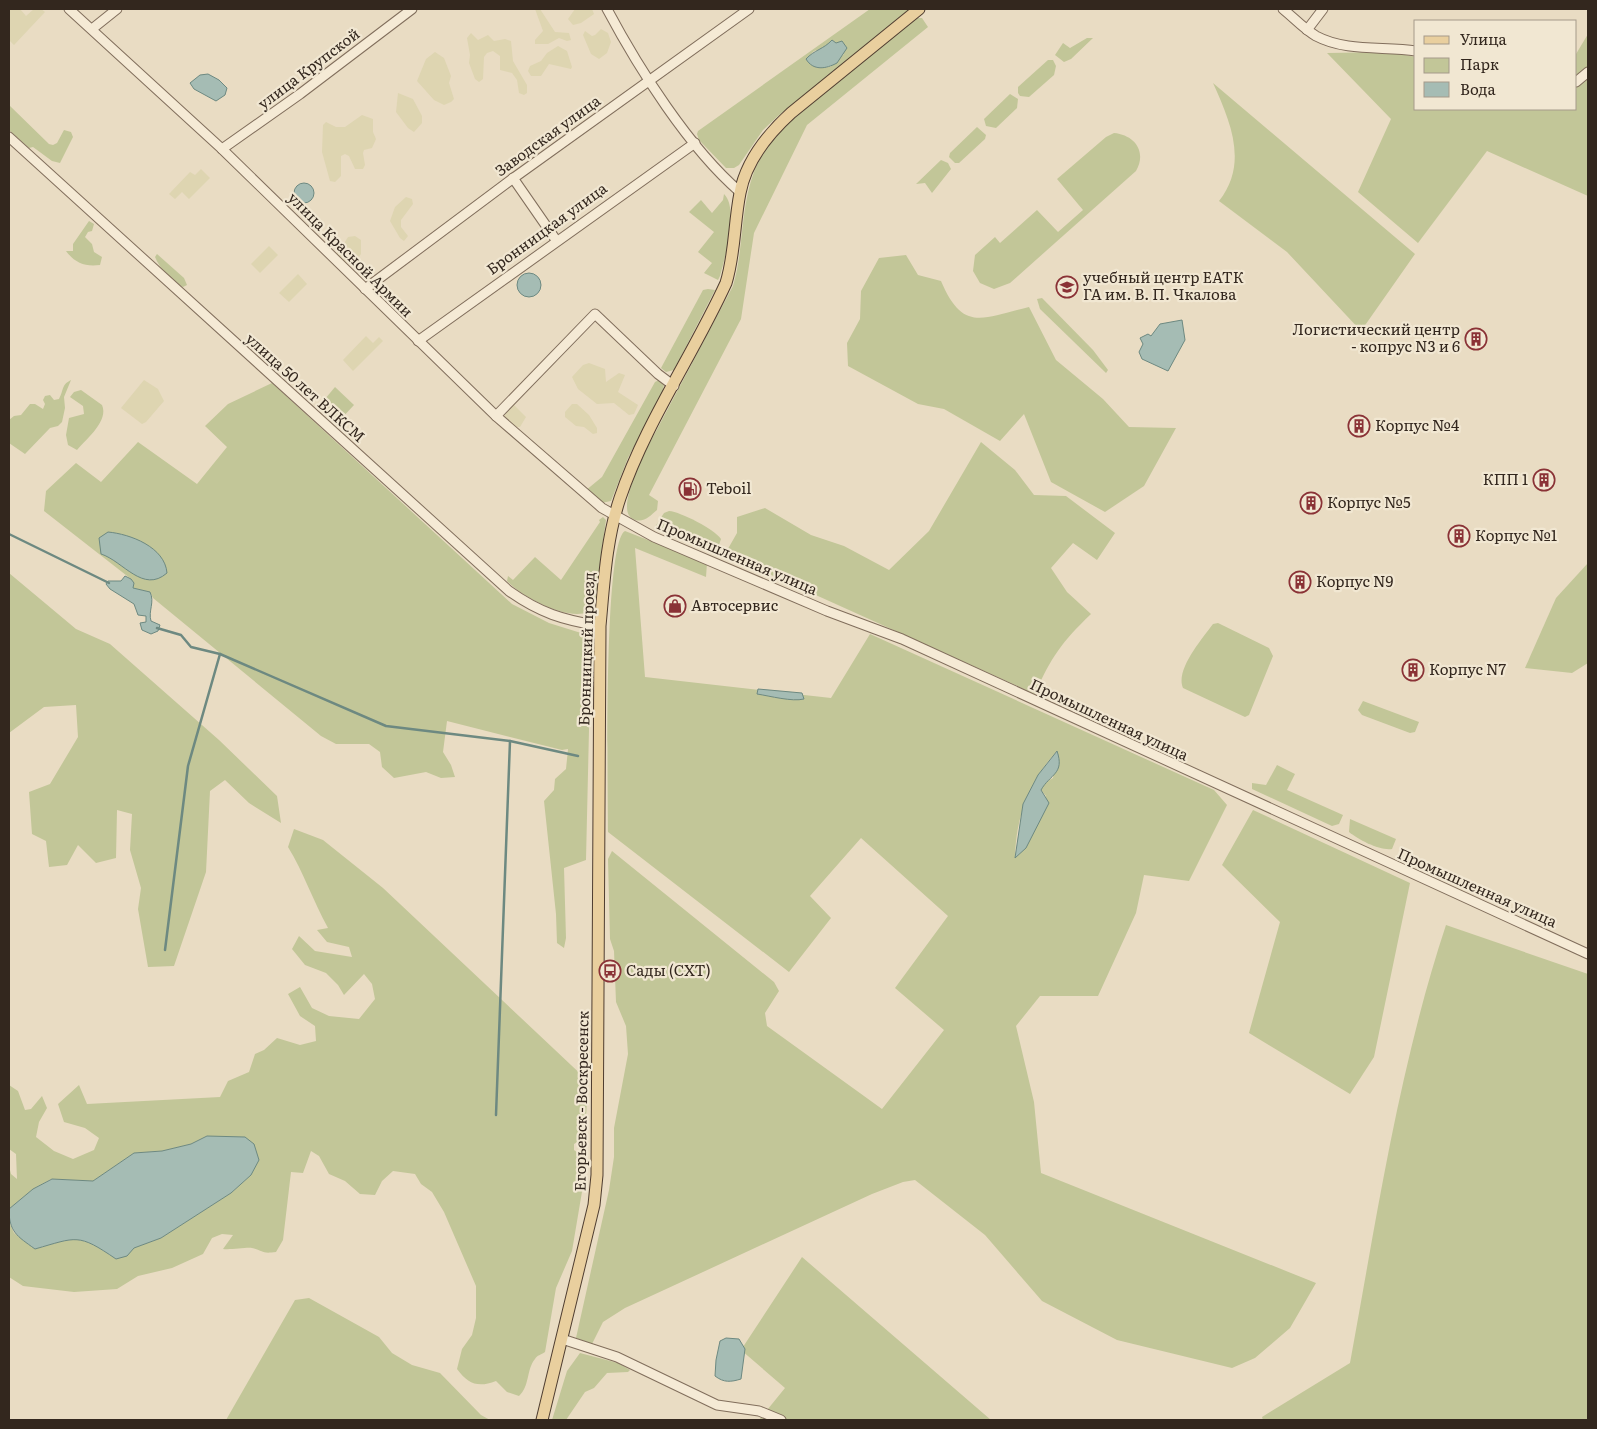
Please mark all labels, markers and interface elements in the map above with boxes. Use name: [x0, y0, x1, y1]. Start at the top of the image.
legend: [1414, 20, 1577, 110]
street label: улица Крупской: [252, 22, 364, 114]
text: Улица: [1460, 27, 1508, 50]
text: Парк: [1460, 52, 1499, 75]
text: Вода: [1460, 77, 1497, 100]
street label: Заводская улица: [490, 88, 605, 181]
street label: Бронницкая улица: [481, 176, 612, 279]
street label: улица Красной Армии: [283, 186, 419, 322]
place label: учебный центр ЕАТК ГА им. В. П. Чкалова: [1083, 265, 1244, 305]
school or university icon: учебный центр ЕАТК ГА им. В. П. Чкалова: [1055, 275, 1079, 299]
place label: Логистический центр - копрус N3 и 6: [1293, 317, 1460, 357]
street label: улица 50 лет ВЛКСМ: [241, 327, 371, 447]
building icon: Логистический центр - копрус N3 и 6: [1464, 327, 1488, 351]
place label: Корпус №4: [1375, 413, 1459, 436]
building icon: Корпус №4: [1347, 414, 1371, 438]
place label: КПП 1: [1483, 467, 1528, 490]
building icon: КПП 1: [1532, 468, 1556, 492]
place label: Teboil: [706, 476, 751, 499]
fuel station icon: Teboil: [678, 477, 702, 501]
place label: Корпус №5: [1327, 490, 1411, 513]
building icon: Корпус №5: [1299, 491, 1323, 515]
street label: Промышленная улица: [654, 511, 822, 600]
place label: Корпус №1: [1475, 523, 1557, 546]
building icon: Корпус №1: [1447, 524, 1471, 548]
place label: Корпус N9: [1316, 569, 1394, 592]
building icon: Корпус N9: [1288, 570, 1312, 594]
street label: Бронницкий проезд: [571, 572, 600, 726]
place label: Автосервис: [691, 593, 779, 616]
shop icon: Автосервис: [663, 594, 687, 618]
place label: Корпус N7: [1429, 657, 1507, 680]
building icon: Корпус N7: [1401, 658, 1425, 682]
street label: Промышленная улица: [1027, 672, 1194, 766]
street label: Промышленная улица: [1394, 841, 1562, 933]
place label: Сады (СХТ): [626, 958, 711, 981]
bus stop icon: Сады (СХТ): [598, 959, 622, 983]
street label: Егорьевск - Воскресенск: [567, 1010, 594, 1192]

